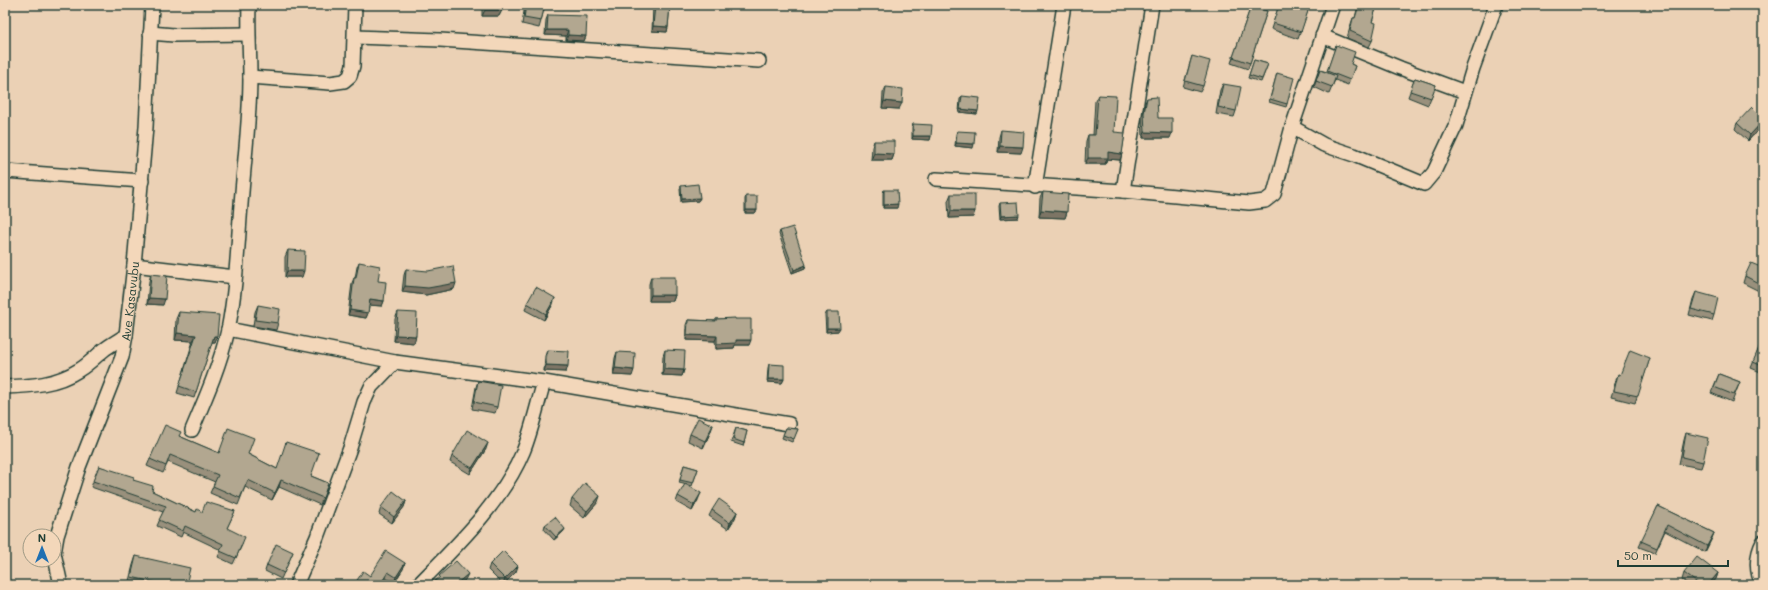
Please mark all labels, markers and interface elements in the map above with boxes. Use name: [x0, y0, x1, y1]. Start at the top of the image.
street label: Ave Kasavubu: [117, 261, 142, 342]
north arrow: [22, 528, 62, 568]
text: N: [38, 530, 46, 545]
scale bar: [1618, 542, 1728, 568]
text: 50 m: [1624, 547, 1652, 563]

